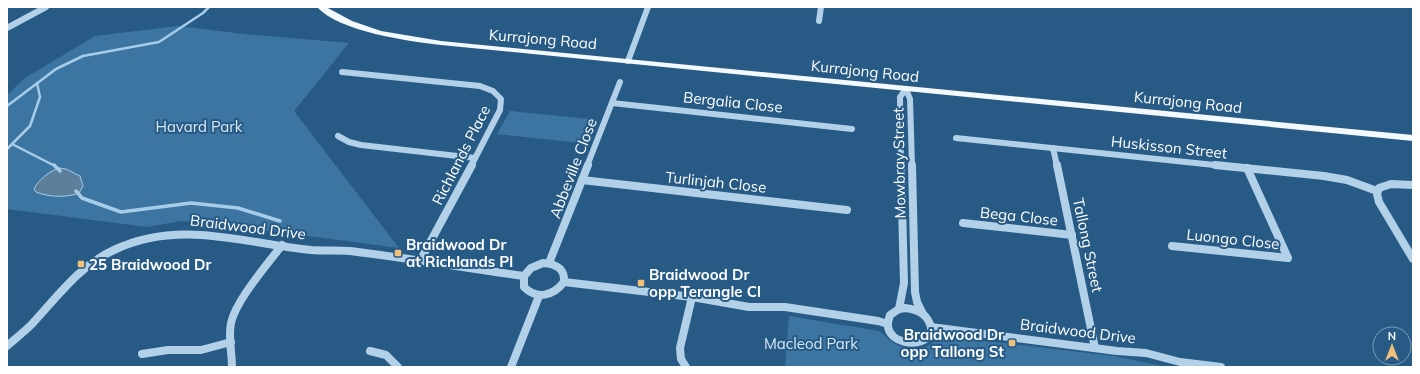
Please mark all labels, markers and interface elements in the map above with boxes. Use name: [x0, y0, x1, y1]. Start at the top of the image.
street label: Kurrajong Road: [488, 25, 598, 53]
street label: Kurrajong Road: [810, 56, 920, 86]
street label: Bergalia Close: [682, 87, 784, 117]
street label: Kurrajong Road: [1133, 87, 1243, 117]
street label: Richlands Place: [428, 102, 494, 208]
street label: Mowbray Street: [889, 107, 909, 219]
street label: Abbeville Close: [545, 115, 601, 221]
park label: Havard Park: [155, 117, 243, 136]
street label: Huskisson Street: [1110, 131, 1228, 163]
street label: Turlinjah Close: [665, 167, 767, 197]
street label: Tallong Street: [1069, 196, 1107, 294]
street label: Bega Close: [979, 202, 1059, 230]
street label: Braidwood Drive: [189, 210, 307, 244]
street label: Luongo Close: [1185, 225, 1281, 253]
place label: Braidwood Dr at Richlands Pl: [406, 235, 513, 271]
marker: Braidwood Dr at Richlands Pl: [393, 248, 403, 258]
place label: 25 Braidwood Dr: [89, 255, 211, 274]
marker: 25 Braidwood Dr: [76, 259, 86, 269]
place label: Braidwood Dr opp Terangle Cl: [649, 265, 761, 301]
marker: Braidwood Dr opp Terangle Cl: [636, 278, 646, 288]
street label: Braidwood Drive: [1019, 314, 1137, 348]
place label: Braidwood Dr opp Tallong St: [901, 325, 1004, 361]
north arrow: [1372, 326, 1412, 366]
text: N: [1388, 329, 1396, 343]
park label: Macleod Park: [764, 334, 858, 353]
marker: Braidwood Dr opp Tallong St: [1007, 338, 1017, 348]

